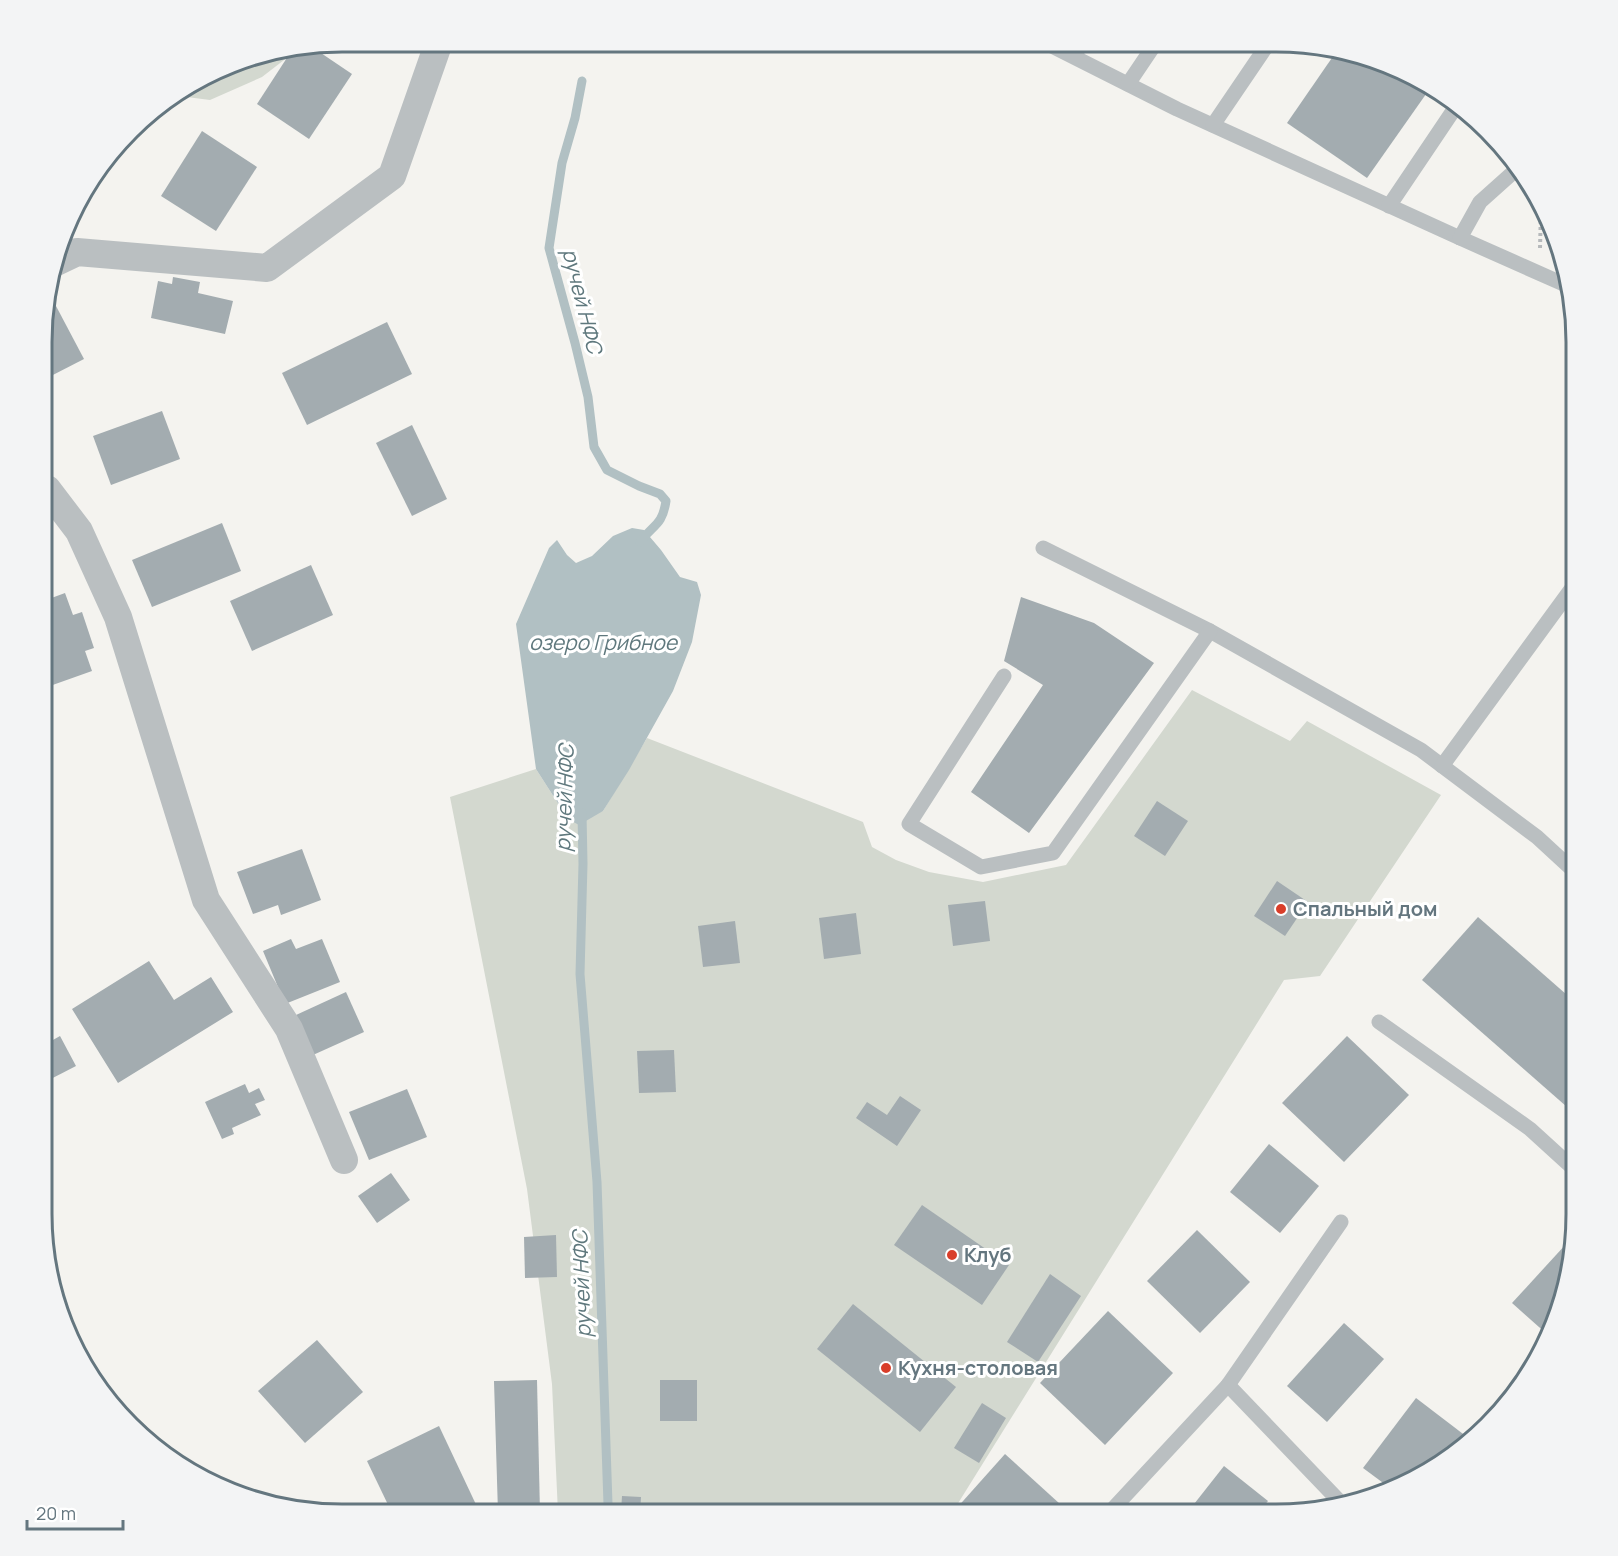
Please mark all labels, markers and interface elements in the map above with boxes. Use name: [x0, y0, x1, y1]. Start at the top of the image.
water label: ручей НФС: [556, 245, 610, 358]
water label: озеро Грибное: [529, 628, 679, 656]
water label: ручей НФС: [548, 742, 580, 852]
place label: Спальный дом: [1293, 895, 1438, 922]
marker: Спальный дом: [1274, 902, 1288, 916]
water label: ручей НФС: [565, 1228, 597, 1338]
place label: Клуб: [964, 1241, 1011, 1268]
marker: Клуб: [945, 1248, 959, 1262]
place label: Кухня-столовая: [898, 1354, 1058, 1381]
marker: Кухня-столовая: [879, 1361, 893, 1375]
scale bar: [27, 1493, 123, 1531]
text: 20 m: [36, 1501, 76, 1525]

